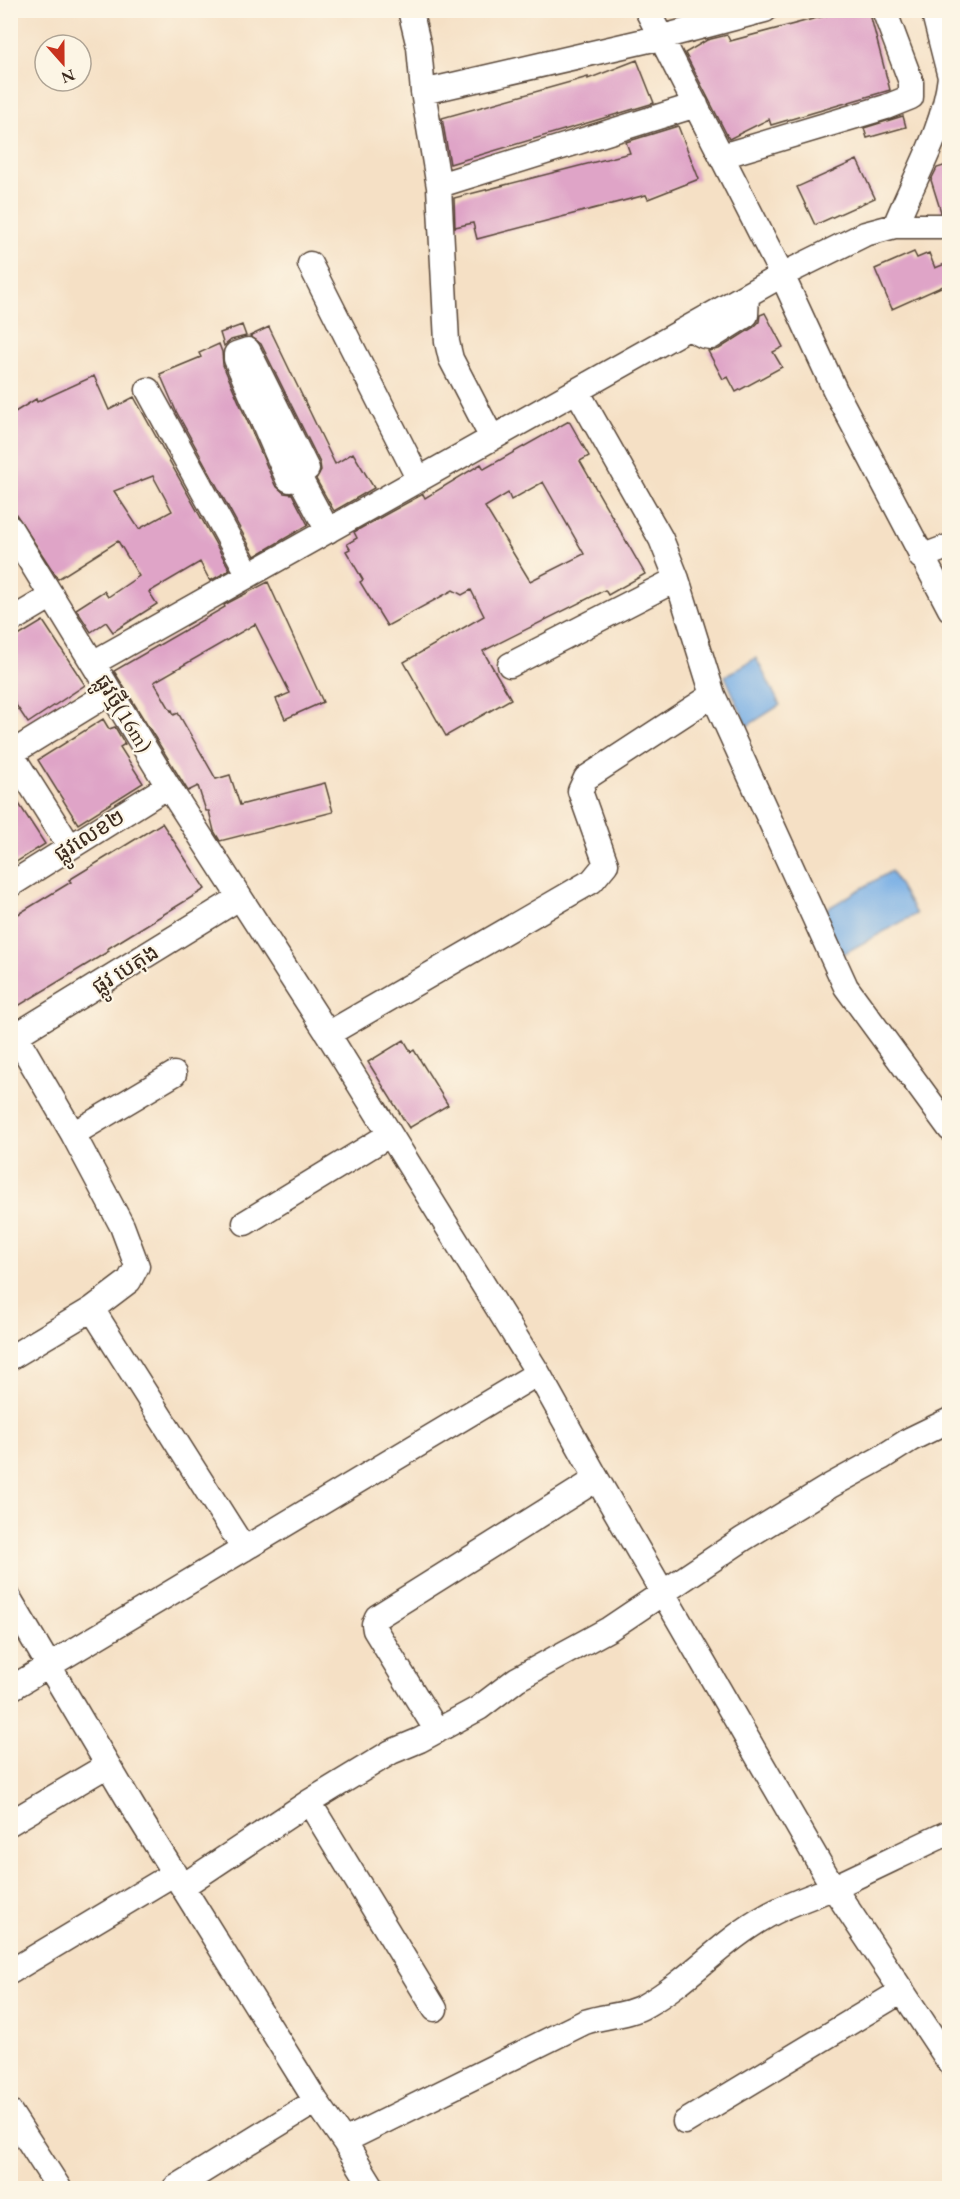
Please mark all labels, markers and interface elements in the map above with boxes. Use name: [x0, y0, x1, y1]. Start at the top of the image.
north arrow: [33, 33, 93, 93]
text: N: [58, 64, 78, 89]
street label: ផ្លូវថ្មី(16m): [84, 668, 159, 761]
street label: ផ្លូវលេខ២: [48, 802, 133, 873]
street label: ផ្លូវ បេតុង: [86, 937, 167, 1006]

